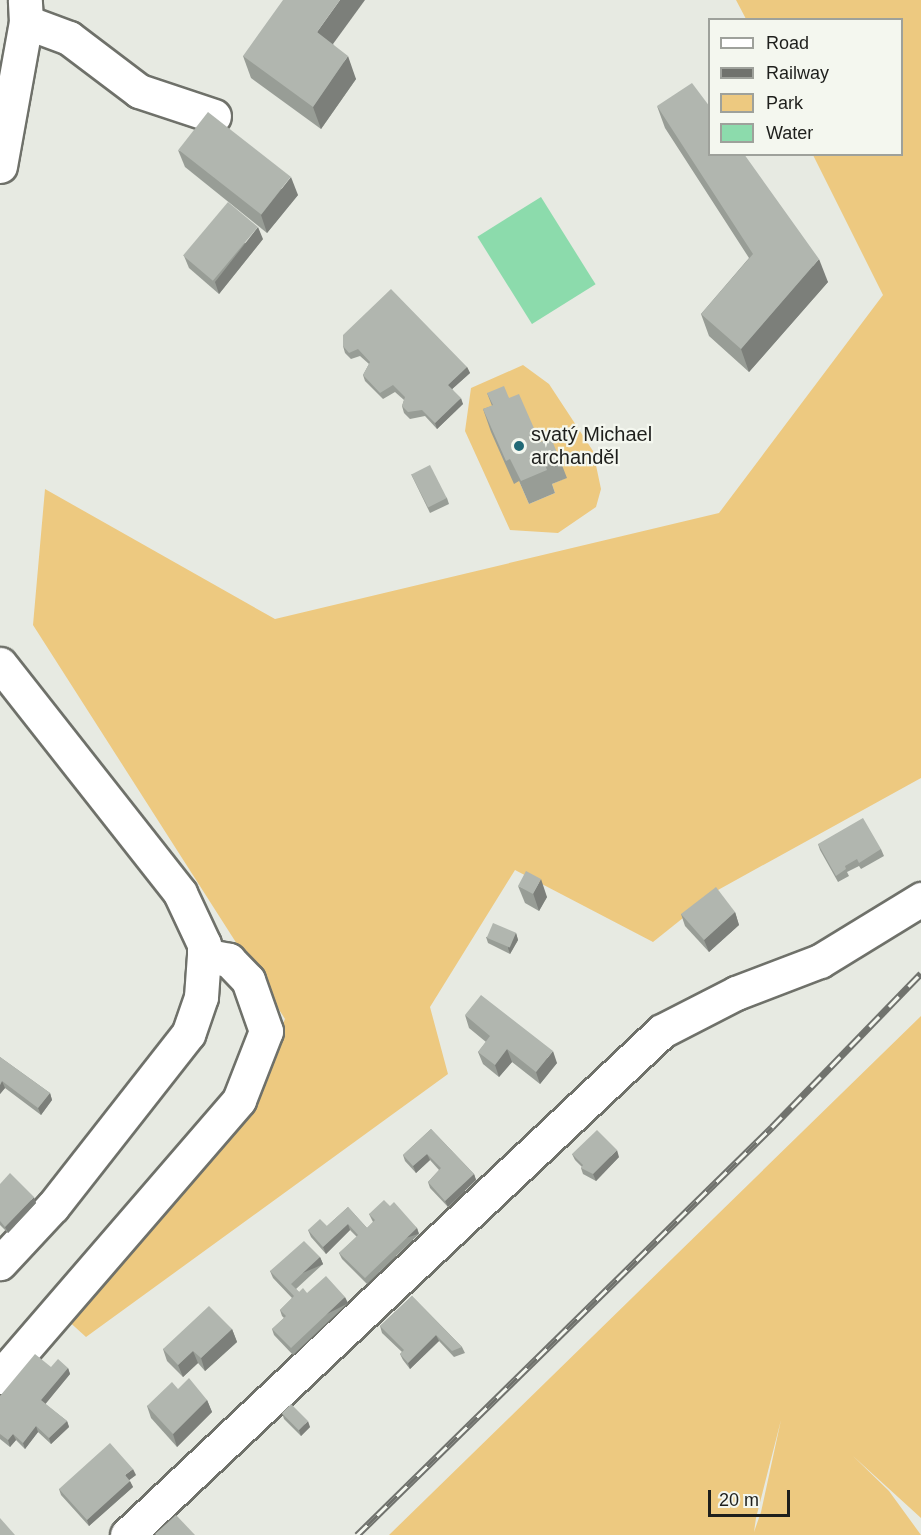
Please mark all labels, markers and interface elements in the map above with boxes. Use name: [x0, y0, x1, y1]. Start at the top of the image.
legend: [708, 18, 903, 156]
text: Road: [766, 33, 809, 53]
text: Railway: [766, 63, 829, 83]
text: Park: [766, 93, 803, 113]
text: Water: [766, 123, 813, 143]
place label: svatý Michael archanděl: [531, 422, 652, 469]
marker: svatý Michael archanděl: [512, 439, 526, 453]
scale bar: [711, 1478, 794, 1516]
text: 20 m: [719, 1490, 759, 1510]

